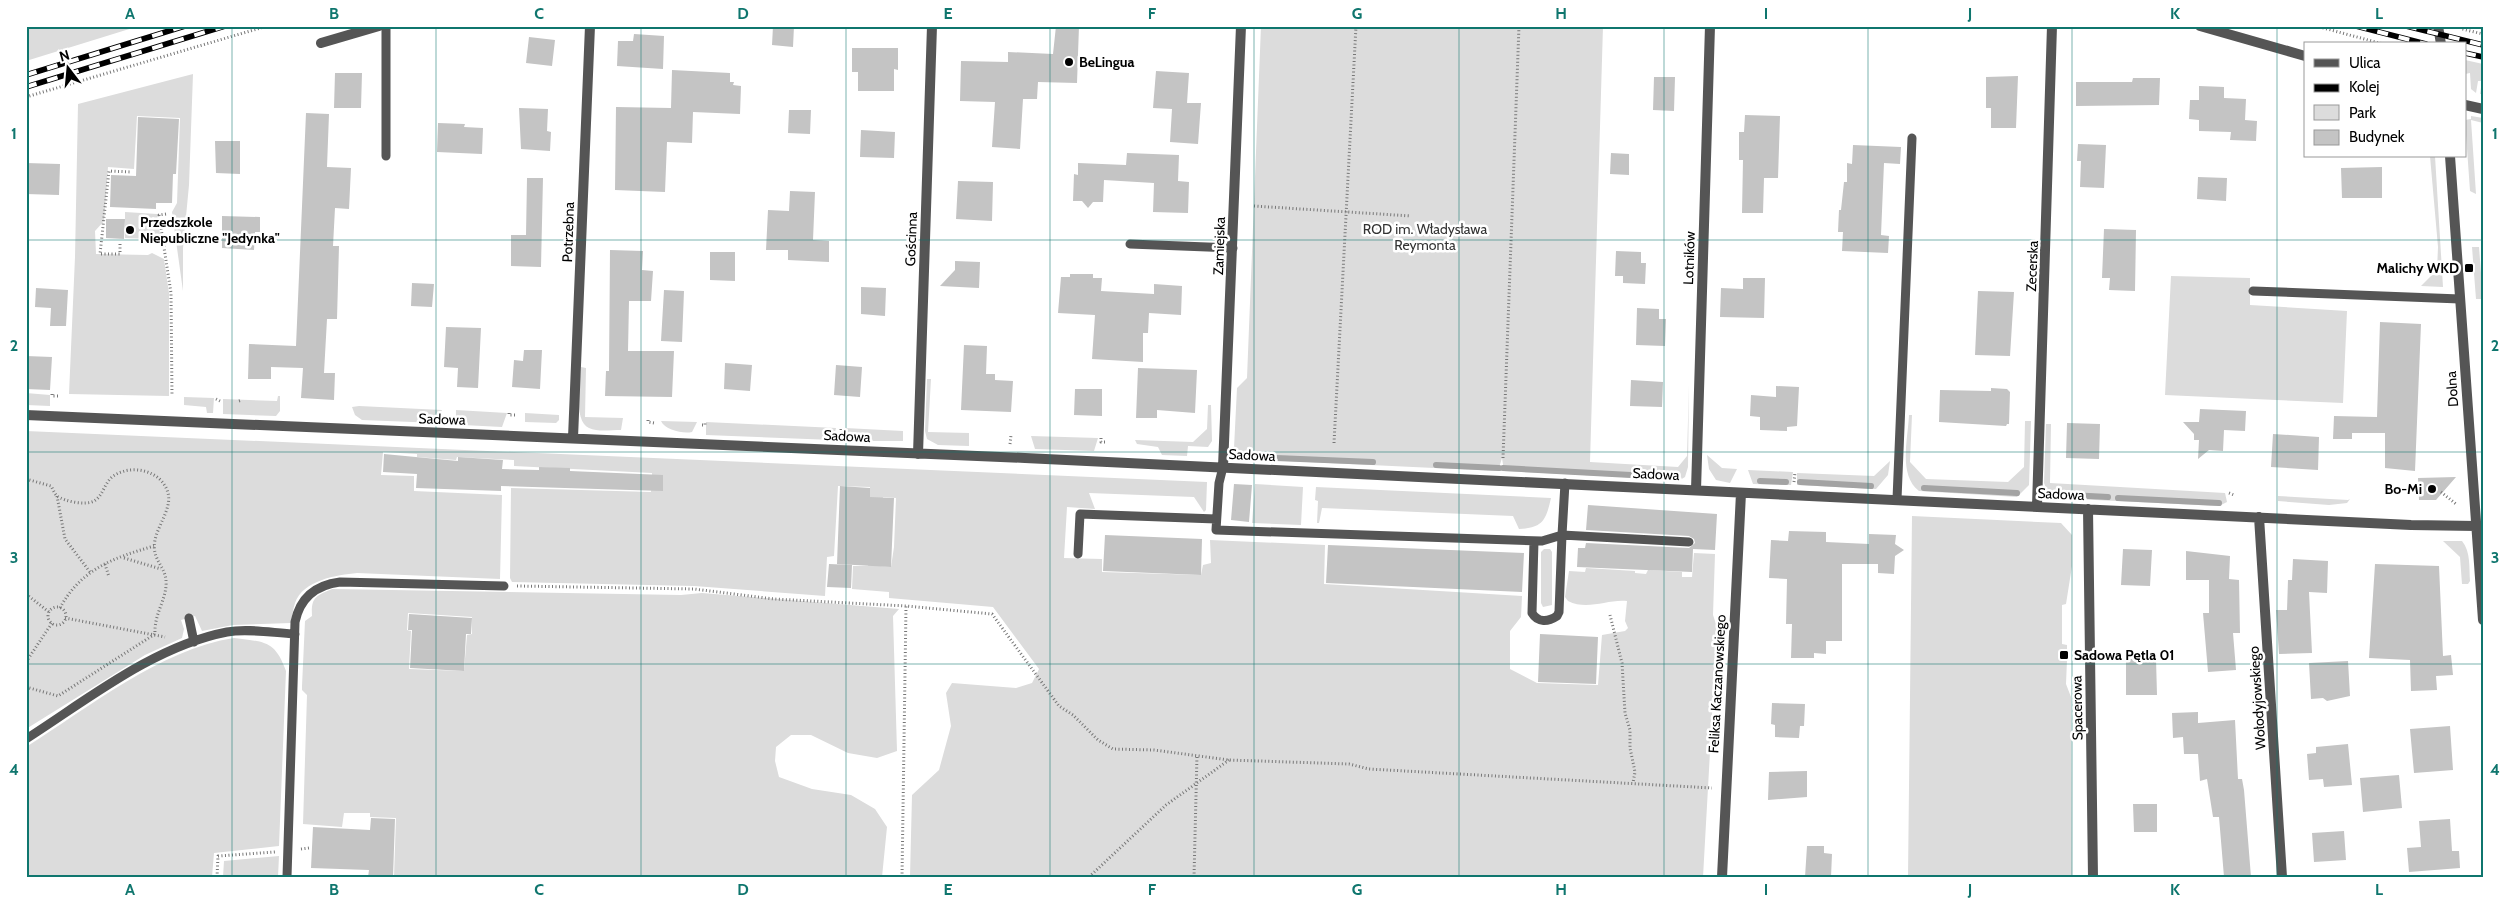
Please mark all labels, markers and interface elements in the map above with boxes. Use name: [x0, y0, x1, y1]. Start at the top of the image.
text: A: [125, 4, 135, 23]
text: B: [329, 4, 339, 23]
text: C: [534, 4, 544, 23]
text: D: [737, 4, 749, 23]
text: E: [943, 4, 953, 23]
text: F: [1148, 4, 1157, 23]
text: G: [1352, 4, 1362, 23]
text: H: [1555, 4, 1567, 23]
text: I: [1764, 4, 1768, 23]
text: J: [1967, 4, 1972, 23]
text: K: [2170, 4, 2180, 23]
text: L: [2375, 4, 2383, 23]
north arrow: [42, 42, 92, 92]
legend: [2304, 42, 2466, 158]
text: N: [57, 45, 72, 66]
place label: BeLingua: [1079, 53, 1135, 71]
text: Ulica: [2349, 54, 2381, 72]
marker: BeLingua: [1063, 56, 1075, 68]
text: Kolej: [2349, 78, 2380, 96]
text: Park: [2349, 104, 2376, 122]
text: 1: [11, 124, 17, 143]
text: 1: [2492, 124, 2498, 143]
text: Budynek: [2349, 128, 2405, 146]
street label: Potrzebna: [558, 201, 578, 263]
street label: Gościnna: [901, 211, 921, 267]
place label: Przedszkole Niepubliczne "Jedynka": [140, 213, 280, 247]
street label: Zamiejska: [1209, 216, 1229, 275]
park label: ROD im. Władysława Reymonta: [1363, 220, 1487, 254]
marker: Przedszkole Niepubliczne "Jedynka": [124, 224, 136, 236]
street label: Lotników: [1679, 231, 1699, 285]
street label: Zecerska: [2022, 240, 2042, 292]
place label: Malichy WKD: [2377, 259, 2459, 277]
marker: Malichy WKD: [2463, 262, 2475, 274]
text: 2: [10, 336, 18, 355]
text: 2: [2491, 336, 2499, 355]
street label: Dolna: [2442, 370, 2462, 407]
street label: Sadowa: [418, 409, 466, 429]
street label: Sadowa: [823, 426, 871, 446]
street label: Sadowa: [1228, 445, 1276, 465]
street label: Sadowa: [1632, 464, 1680, 484]
place label: Bo-Mi: [2385, 480, 2422, 498]
marker: Bo-Mi: [2426, 483, 2438, 495]
street label: Sadowa: [2037, 484, 2085, 504]
text: 3: [10, 548, 18, 567]
text: 3: [2491, 548, 2499, 567]
street label: Feliksa Kaczanowskiego: [1704, 614, 1730, 754]
street label: Wołodyjowskiego: [2244, 645, 2270, 750]
place label: Sadowa Pętla 01: [2074, 646, 2174, 664]
marker: Sadowa Pętla 01: [2058, 649, 2070, 661]
street label: Spacerowa: [2067, 675, 2087, 741]
text: 4: [9, 760, 19, 779]
text: 4: [2490, 760, 2500, 779]
text: A: [125, 880, 135, 899]
text: B: [329, 880, 339, 899]
text: C: [534, 880, 544, 899]
text: D: [737, 880, 749, 899]
text: E: [943, 880, 953, 899]
text: F: [1148, 880, 1157, 899]
text: G: [1352, 880, 1362, 899]
text: H: [1555, 880, 1567, 899]
text: I: [1764, 880, 1768, 899]
text: J: [1967, 880, 1972, 899]
text: K: [2170, 880, 2180, 899]
text: L: [2375, 880, 2383, 899]

